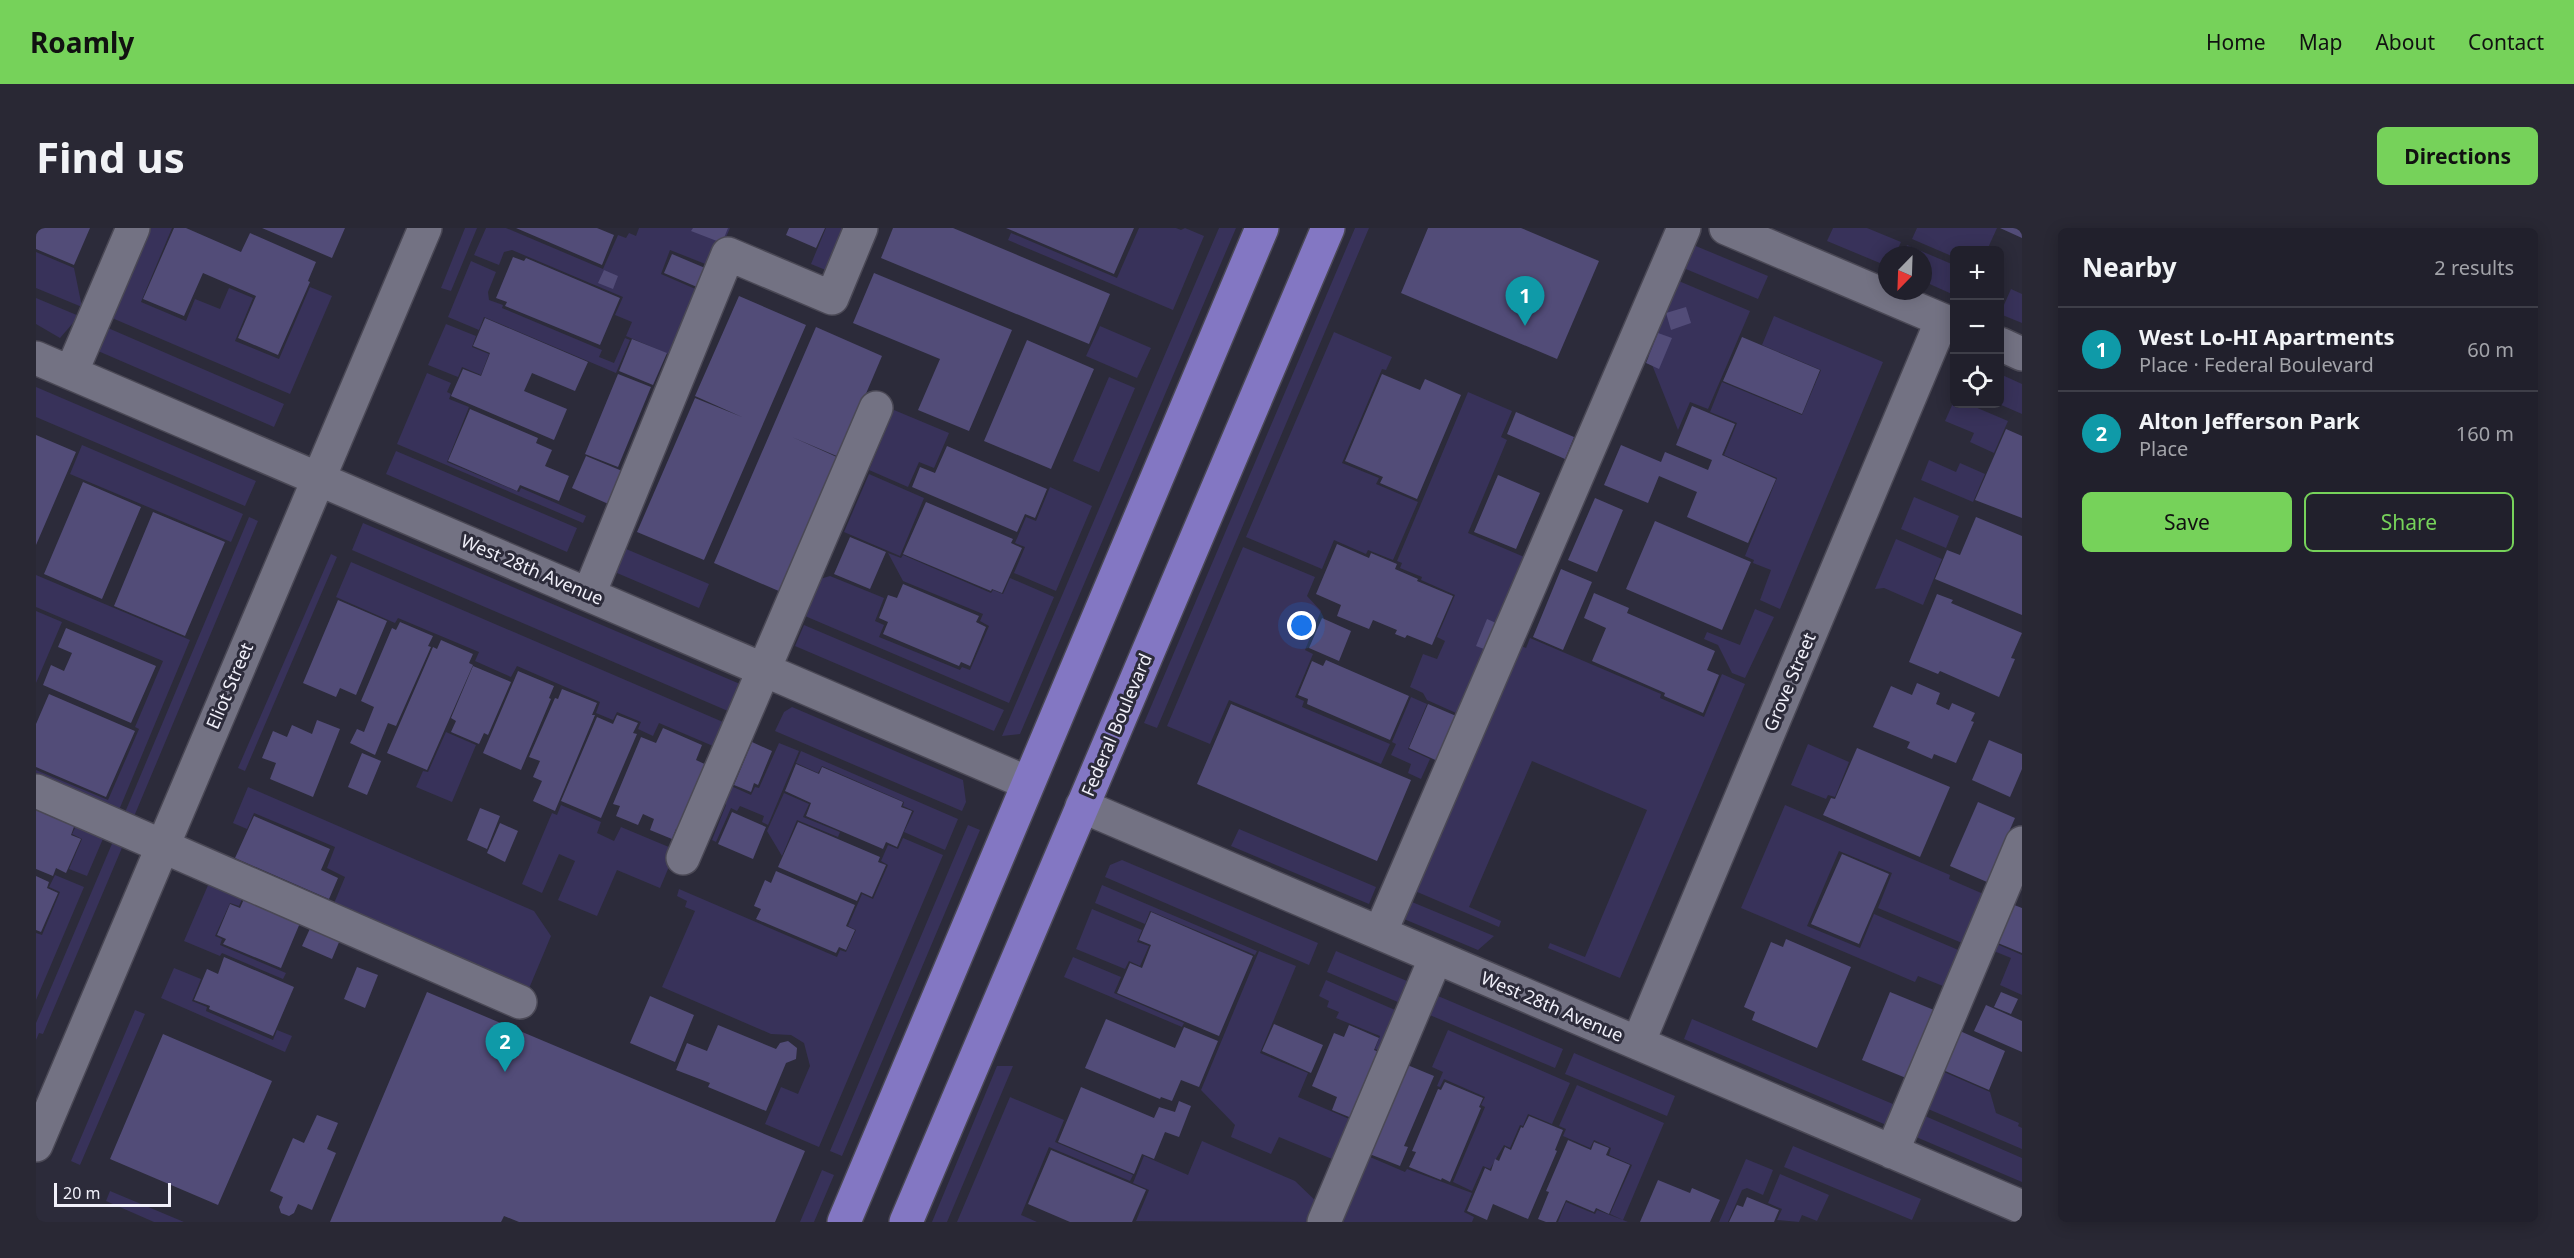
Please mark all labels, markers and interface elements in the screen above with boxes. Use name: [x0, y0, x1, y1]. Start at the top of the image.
text: Roamly: [30, 23, 134, 61]
text: Home: [2206, 28, 2266, 56]
text: Map: [2299, 28, 2342, 56]
text: About: [2375, 28, 2435, 56]
text: Contact: [2468, 28, 2544, 56]
button: Directions: [2377, 127, 2538, 185]
text: Find us: [36, 128, 185, 185]
north arrow: [1878, 246, 1932, 300]
map controls: [1950, 246, 2004, 408]
button: +: [1950, 246, 2004, 300]
text: Nearby: [2082, 249, 2177, 285]
text: 2 results: [2434, 254, 2514, 281]
pin: 1: [1506, 276, 1544, 326]
button: −: [1950, 300, 2004, 354]
text: West Lo-HI Apartments: [2139, 321, 2395, 351]
text: 1: [2096, 336, 2107, 363]
text: 60 m: [2467, 336, 2514, 363]
text: Place · Federal Boulevard: [2139, 351, 2374, 378]
button: locate: [1950, 354, 2004, 408]
text: Alton Jefferson Park: [2139, 405, 2360, 435]
text: 2: [2096, 420, 2107, 447]
text: 160 m: [2456, 420, 2514, 447]
text: Place: [2139, 435, 2188, 462]
button: Save: [2082, 492, 2292, 552]
button: Share: [2304, 492, 2514, 552]
street label: West 28th Avenue: [458, 528, 607, 610]
your location: [1287, 611, 1316, 640]
street label: Grove Street: [1758, 628, 1821, 735]
street label: Eliot Street: [200, 638, 258, 732]
street label: Federal Boulevard: [1075, 650, 1157, 800]
street label: West 28th Avenue: [1478, 965, 1627, 1047]
pin: 2: [486, 1022, 524, 1072]
scale bar: [54, 1180, 171, 1208]
text: 20 m: [63, 1182, 100, 1204]

